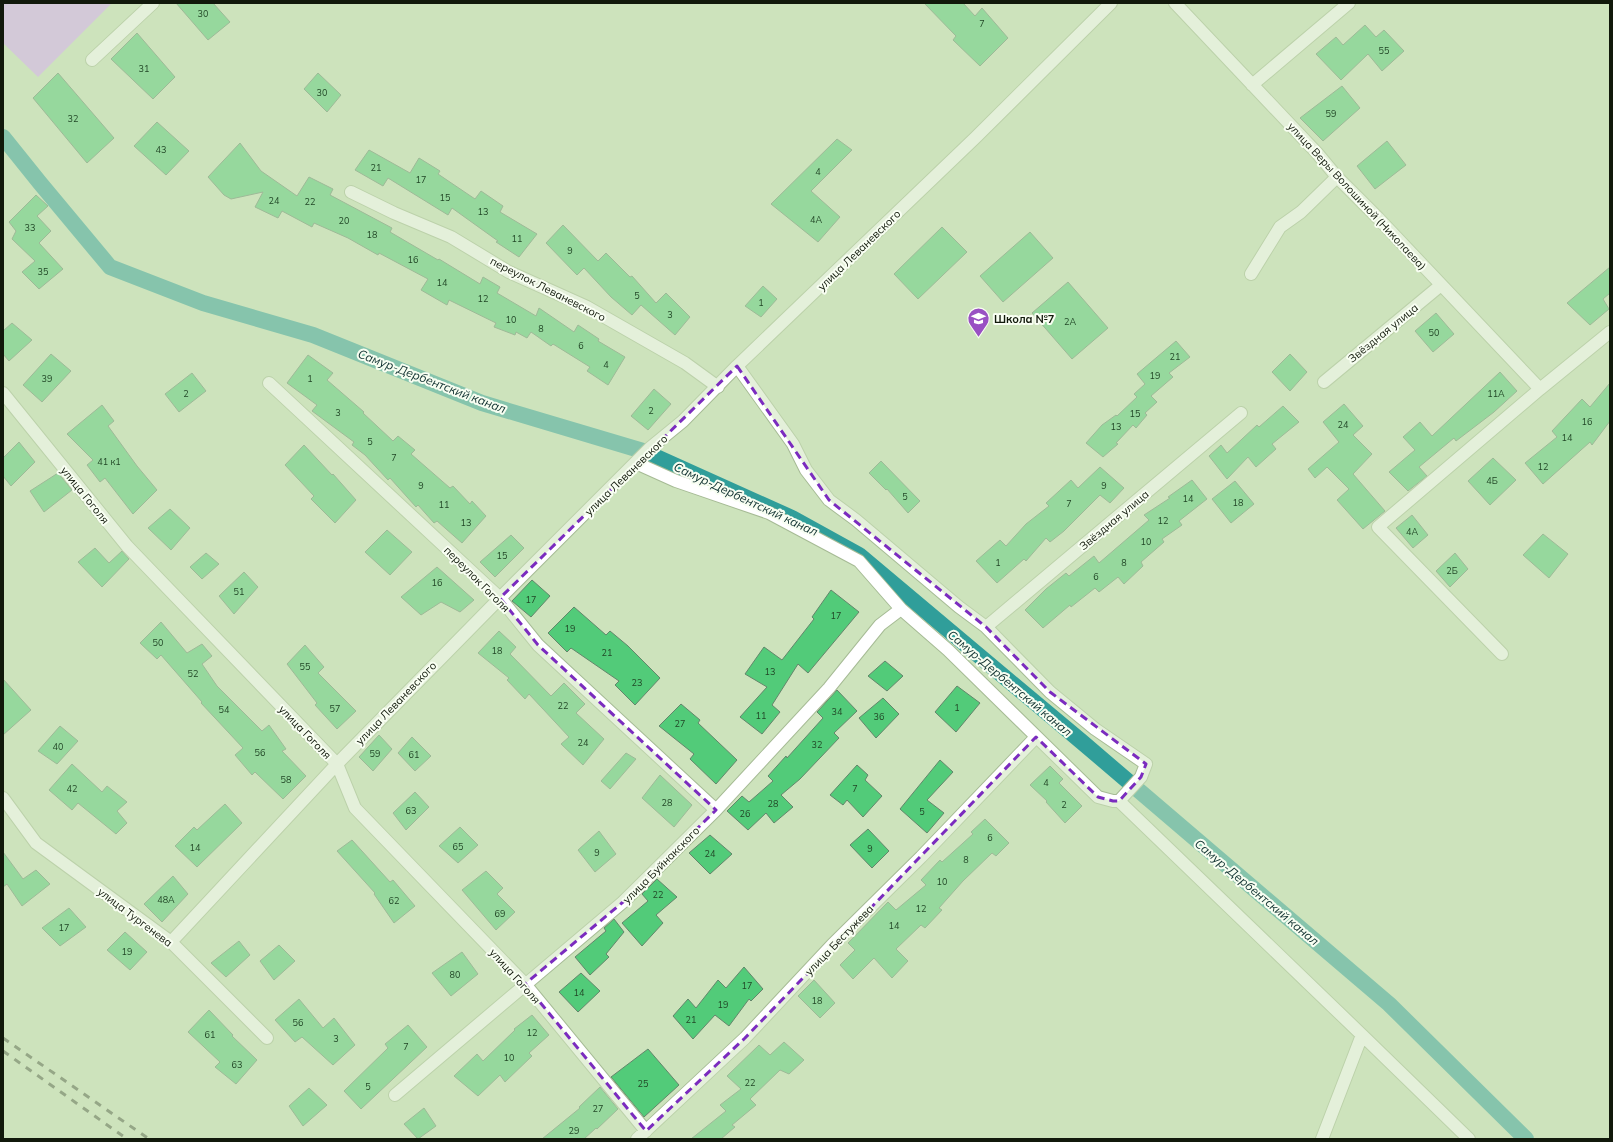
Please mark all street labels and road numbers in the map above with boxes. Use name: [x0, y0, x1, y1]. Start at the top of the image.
street label: улица Веры Волошиной (Николаева): [1285, 119, 1429, 273]
street label: улица Леваневского: [814, 207, 904, 293]
street label: переулок Леваневского: [488, 254, 608, 324]
street label: Звёздная улица: [1345, 300, 1421, 366]
street label: улица Леваневского: [581, 432, 671, 518]
street label: улица Гоголя: [58, 463, 112, 527]
street label: Звёздная улица: [1077, 487, 1151, 553]
street label: переулок Гоголя: [441, 543, 513, 615]
street label: улица Леваневского: [353, 658, 439, 748]
street label: улица Гоголя: [276, 702, 334, 762]
street label: улица Буйнакского: [620, 824, 702, 906]
street label: улица Тургенева: [95, 884, 175, 950]
street label: улица Бестужева: [802, 902, 876, 978]
street label: улица Гоголя: [486, 945, 544, 1007]

